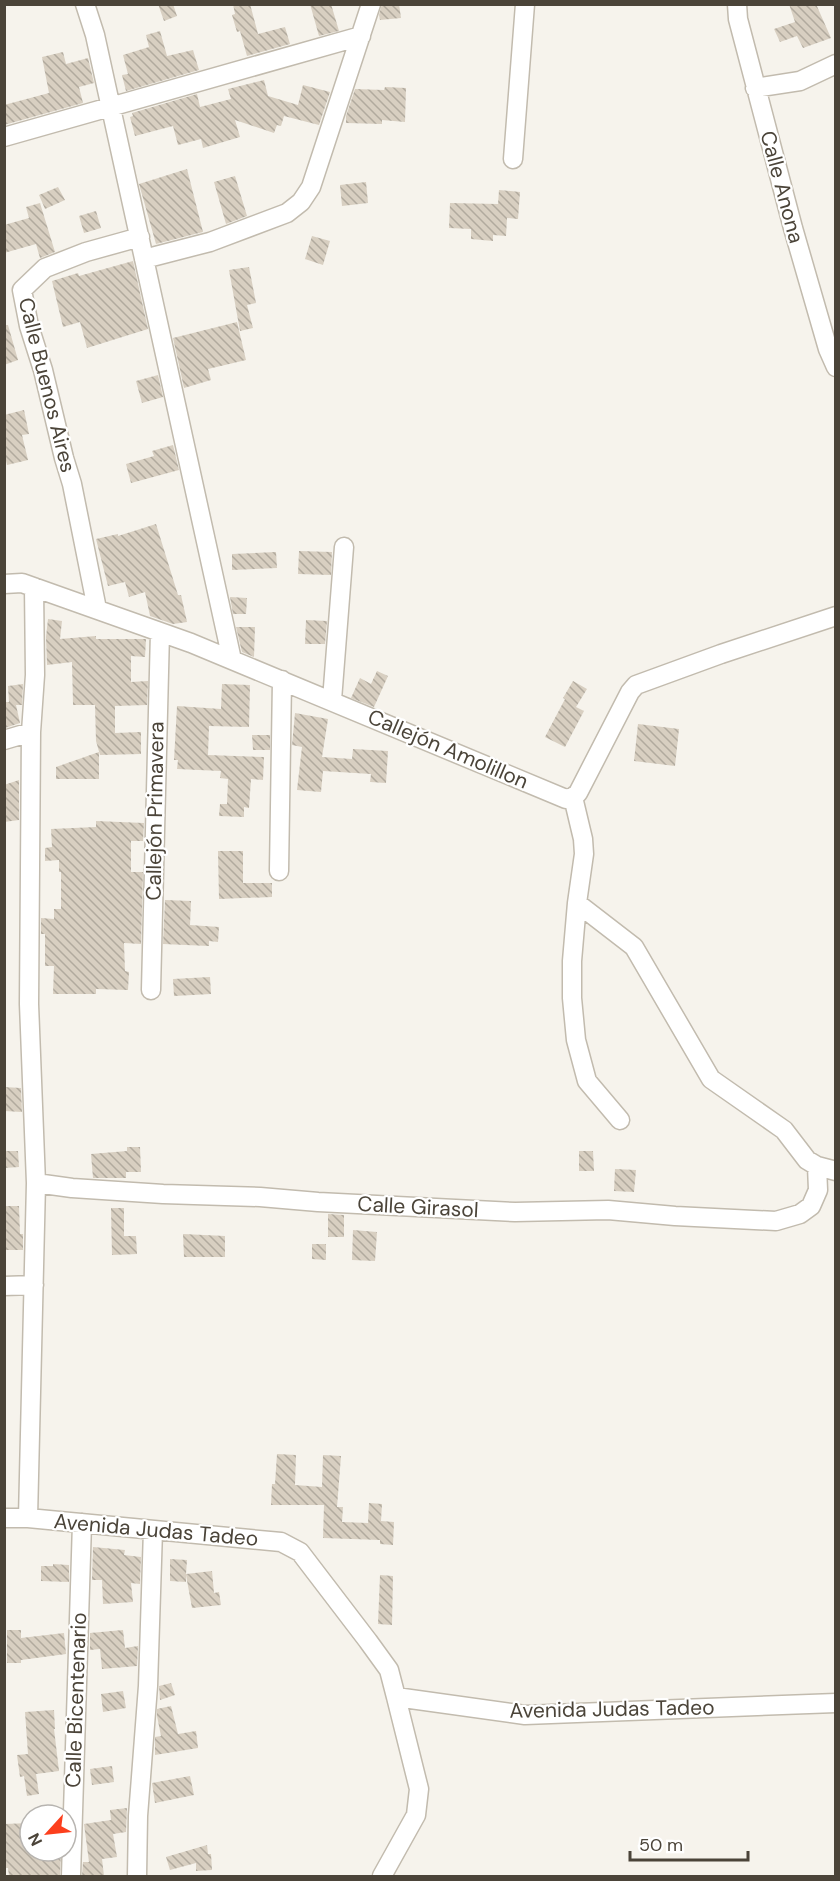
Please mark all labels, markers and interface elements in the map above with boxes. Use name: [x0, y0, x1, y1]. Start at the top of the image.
street label: Calle Anona: [754, 128, 810, 246]
street label: Calle Buenos Aires: [12, 295, 82, 475]
street label: Callejón Amolillon: [364, 703, 532, 795]
street label: Callejón Primavera: [139, 721, 171, 901]
street label: Calle Girasol: [357, 1190, 479, 1224]
street label: Avenida Judas Tadeo: [53, 1507, 259, 1553]
street label: Calle Bicentenario: [59, 1612, 93, 1788]
street label: Avenida Judas Tadeo: [509, 1693, 715, 1725]
north arrow: [18, 1803, 78, 1863]
scale bar: [630, 1824, 748, 1862]
text: N: [23, 1830, 47, 1850]
text: 50 m: [639, 1833, 683, 1857]

